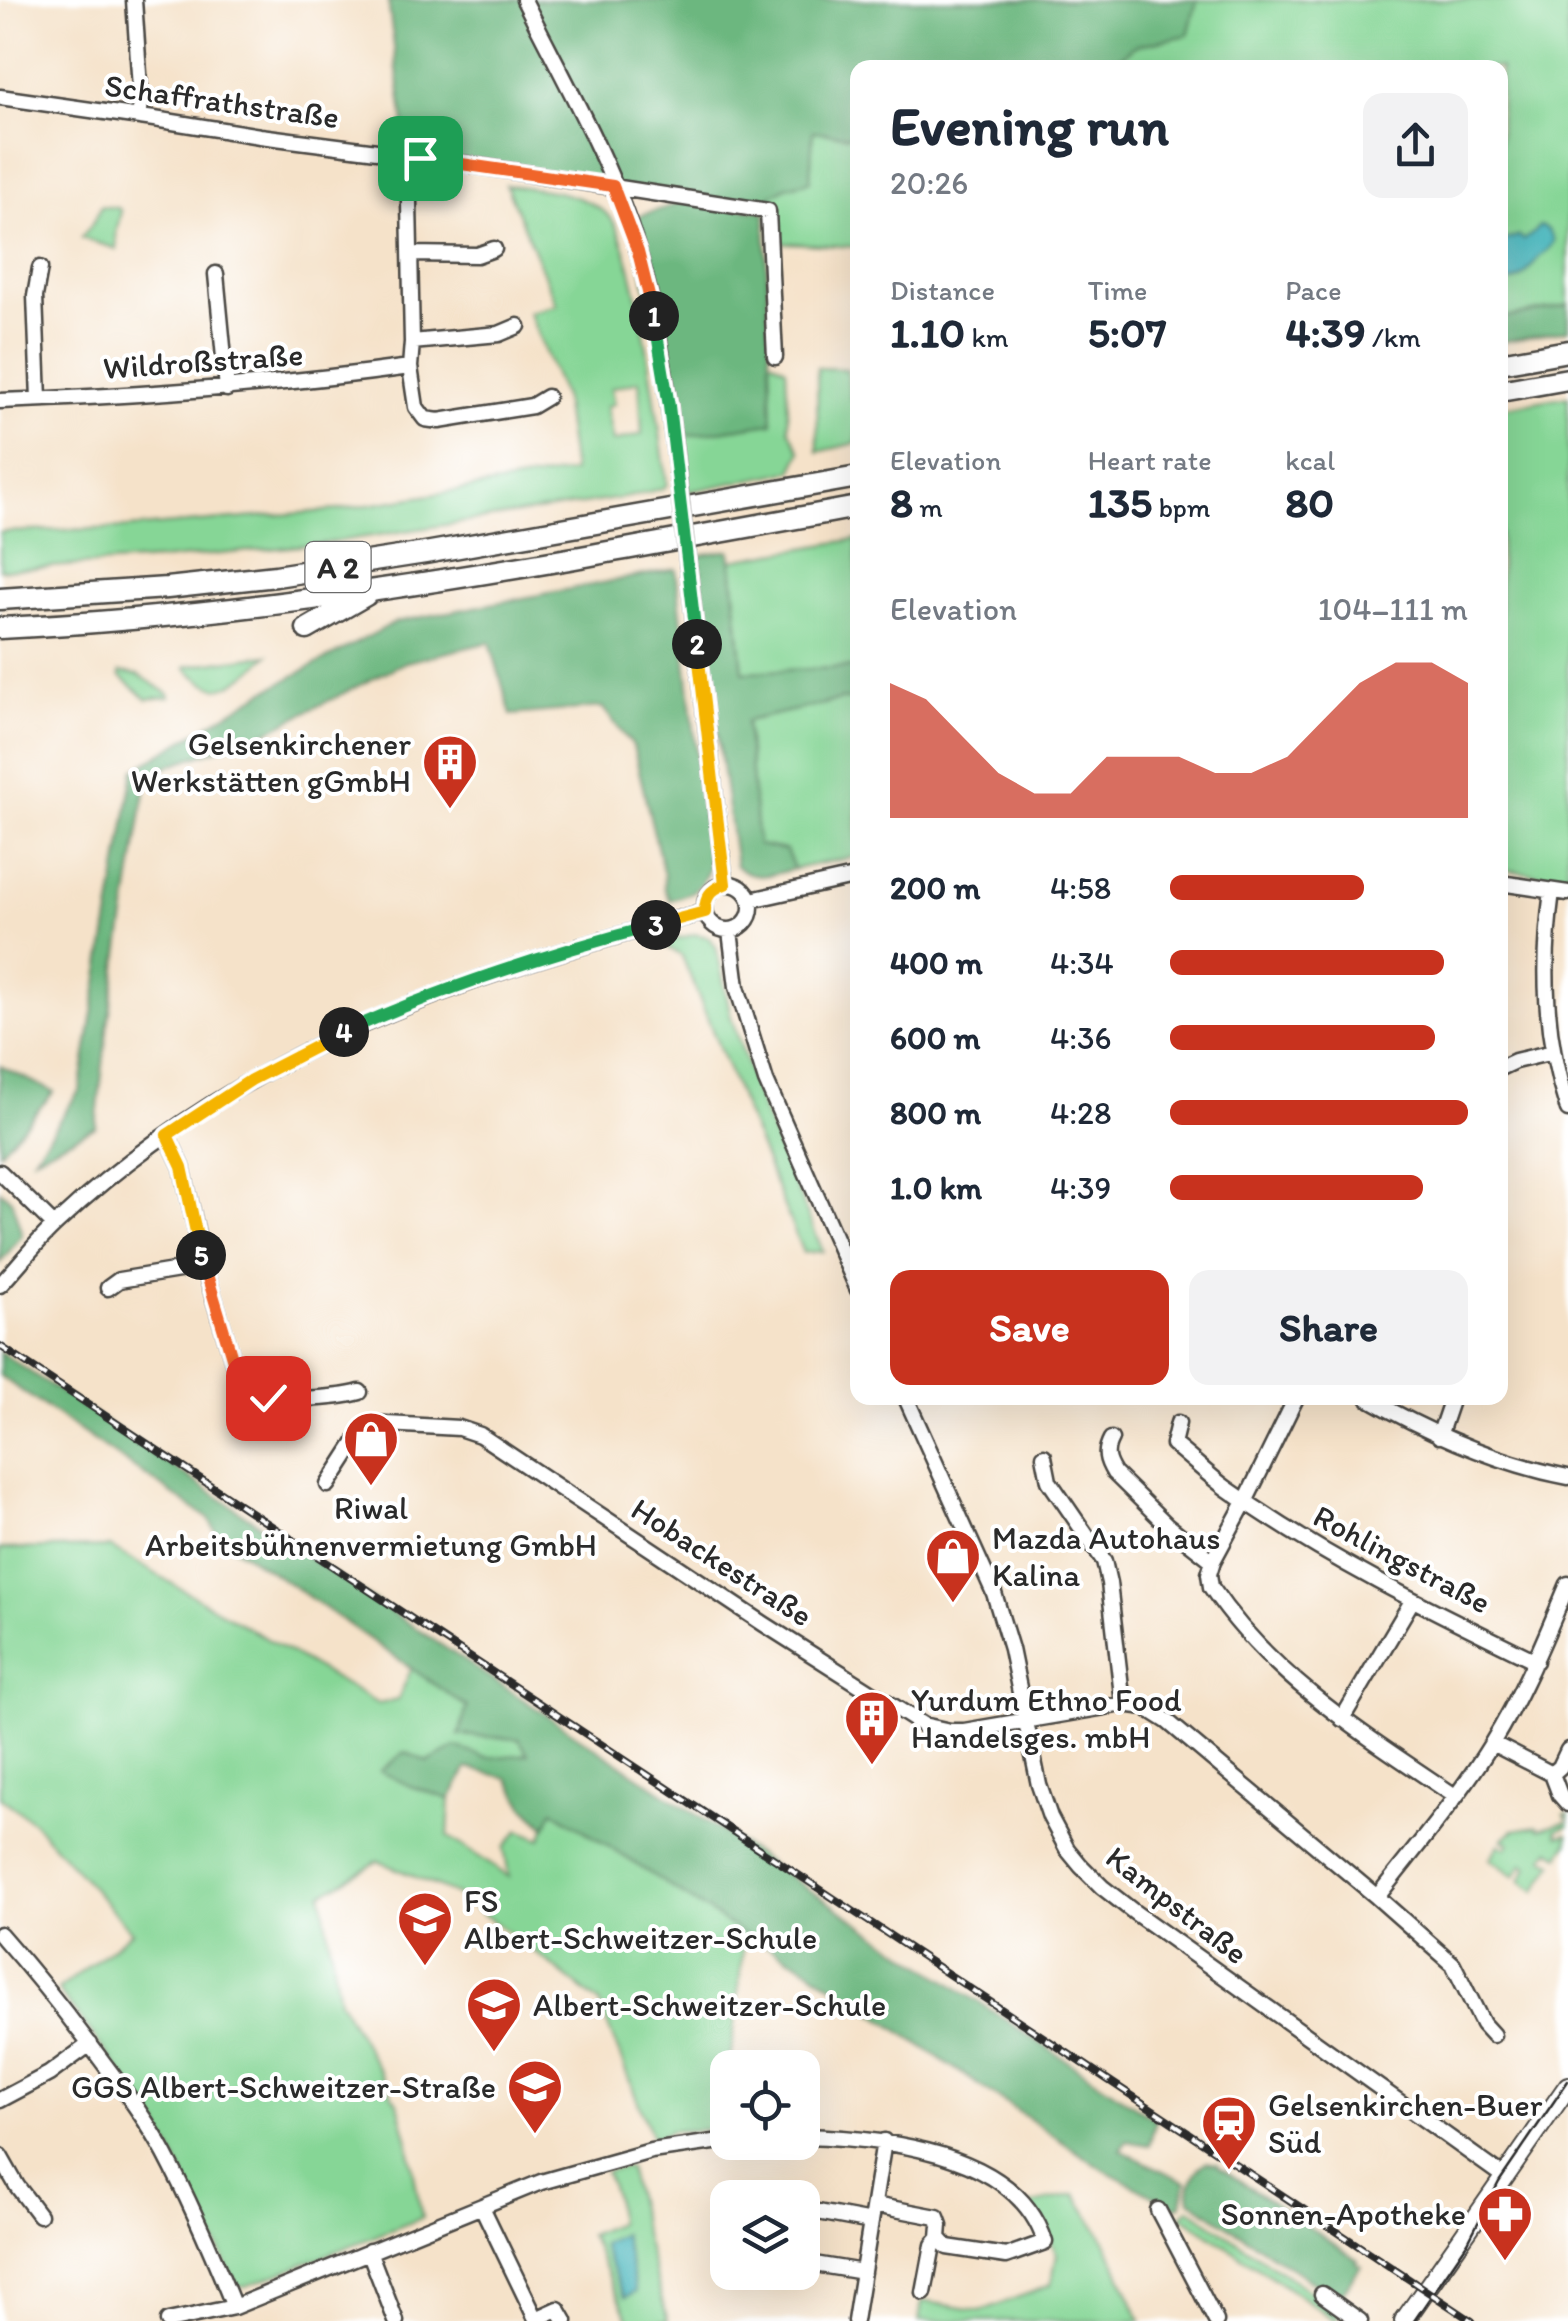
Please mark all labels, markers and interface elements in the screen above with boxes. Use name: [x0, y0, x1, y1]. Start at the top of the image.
street label: Schaffrathstraße: [102, 66, 342, 136]
text: Evening run: [890, 93, 1169, 159]
button: share: [1363, 93, 1468, 198]
pin: [378, 116, 463, 201]
icon: arrive: [393, 131, 448, 186]
text: 20:26: [890, 164, 968, 202]
text: Distance: [890, 273, 995, 307]
text: Time: [1088, 273, 1147, 307]
text: Pace: [1285, 273, 1341, 307]
pin: 1: [629, 291, 679, 341]
text: 1: [648, 299, 661, 333]
text: 1.10: [890, 307, 965, 358]
text: 5:07: [1088, 307, 1167, 358]
text: 4:39: [1285, 307, 1366, 358]
text: km: [965, 320, 1009, 354]
text: /km: [1366, 320, 1421, 354]
street label: Wildroßstraße: [102, 335, 304, 387]
text: Elevation: [890, 443, 1001, 477]
text: Heart rate: [1088, 443, 1212, 477]
text: kcal: [1285, 443, 1335, 477]
text: 8: [890, 477, 913, 528]
text: 135: [1088, 477, 1152, 528]
text: 80: [1285, 477, 1334, 528]
text: m: [913, 490, 943, 524]
text: bpm: [1152, 490, 1210, 524]
road number: A 2: [306, 542, 370, 592]
text: Elevation: [890, 590, 1017, 628]
text: 104–111 m: [1318, 590, 1468, 628]
pin: 2: [672, 619, 722, 669]
text: 2: [690, 627, 704, 661]
place label: Gelsenkirchener Werkstätten gGmbH: [131, 725, 411, 800]
building icon: Gelsenkirchener Werkstätten gGmbH: [420, 732, 480, 811]
text: 200 m: [890, 869, 980, 907]
text: 4:58: [1050, 869, 1111, 907]
pin: 3: [631, 900, 681, 950]
text: 3: [648, 908, 664, 942]
text: 400 m: [890, 944, 983, 982]
text: 4:34: [1050, 944, 1114, 982]
pin: 4: [319, 1007, 369, 1057]
text: 4: [336, 1015, 352, 1049]
text: 600 m: [890, 1019, 980, 1057]
text: 4:36: [1050, 1019, 1111, 1057]
text: 800 m: [890, 1094, 981, 1132]
text: 4:28: [1050, 1094, 1111, 1132]
text: 1.0 km: [890, 1169, 982, 1207]
text: 4:39: [1050, 1169, 1111, 1207]
pin: 5: [176, 1230, 226, 1280]
text: 5: [194, 1238, 208, 1272]
button: Save: [890, 1270, 1169, 1385]
button: Share: [1189, 1270, 1468, 1385]
pin: [226, 1356, 311, 1441]
icon: check: [241, 1371, 296, 1426]
shop icon: Riwal Arbeitsbühnenvermietung GmbH: [341, 1409, 401, 1488]
place label: Riwal Arbeitsbühnenvermietung GmbH: [145, 1489, 597, 1564]
street label: Hobackestraße: [624, 1489, 820, 1635]
street label: Rohlingstraße: [1307, 1496, 1497, 1622]
place label: Mazda Autohaus Kalina: [992, 1519, 1220, 1594]
shop icon: Mazda Autohaus Kalina: [923, 1526, 983, 1605]
place label: Yurdum Ethno Food Handelsges. mbH: [911, 1681, 1182, 1756]
building icon: Yurdum Ethno Food Handelsges. mbH: [842, 1688, 902, 1767]
street label: Kampstraße: [1099, 1838, 1255, 1972]
place label: FS Albert-Schweitzer-Schule: [464, 1882, 817, 1957]
school or university icon: FS Albert-Schweitzer-Schule: [395, 1889, 455, 1968]
school or university icon: Albert-Schweitzer-Schule: [464, 1975, 524, 2054]
place label: Albert-Schweitzer-Schule: [533, 1986, 886, 2024]
map controls: [710, 2050, 820, 2290]
button: locate: [710, 2050, 820, 2160]
school or university icon: GGS Albert-Schweitzer-Straße: [505, 2057, 565, 2136]
place label: GGS Albert-Schweitzer-Straße: [71, 2068, 496, 2106]
place label: Gelsenkirchen-Buer Süd: [1268, 2086, 1543, 2161]
station icon: Gelsenkirchen-Buer Süd: [1199, 2093, 1259, 2172]
button: layers: [710, 2180, 820, 2290]
pharmacy icon: Sonnen-Apotheke: [1475, 2184, 1535, 2263]
place label: Sonnen-Apotheke: [1221, 2195, 1466, 2233]

